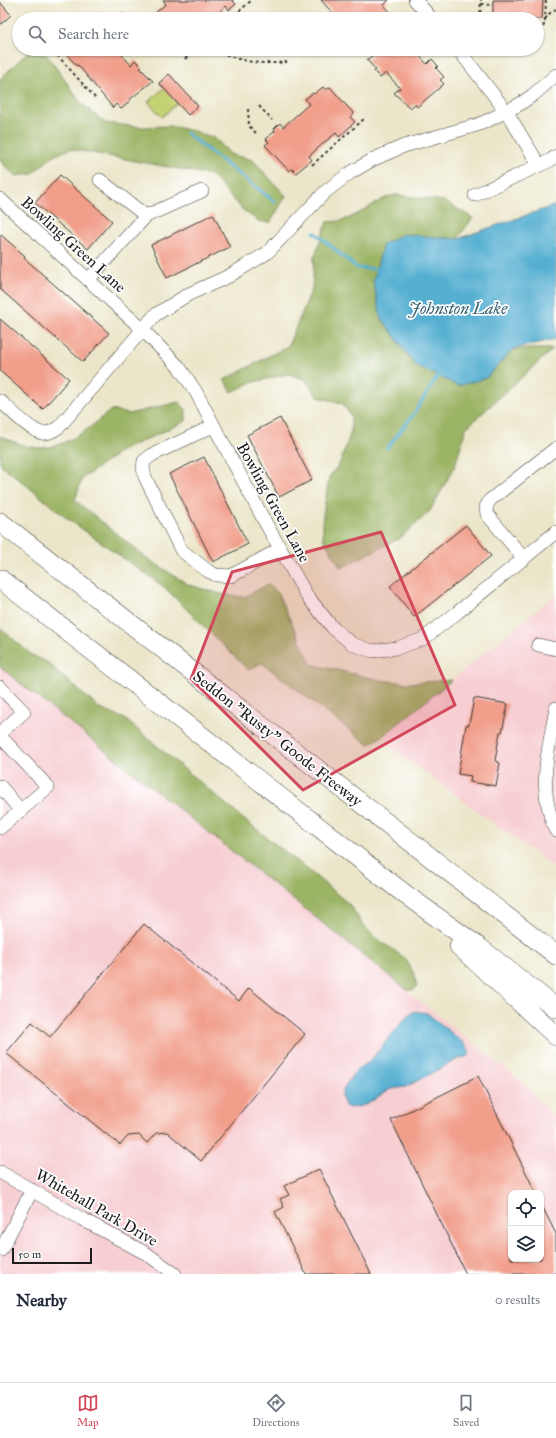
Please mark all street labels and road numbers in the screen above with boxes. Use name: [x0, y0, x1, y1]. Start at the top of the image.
street label: Bowling Green Lane: [17, 192, 130, 297]
street label: Bowling Green Lane: [232, 439, 315, 566]
street label: Seddon "Rusty" Goode Freeway: [189, 666, 366, 811]
street label: Whitehall Park Drive: [32, 1165, 162, 1250]

